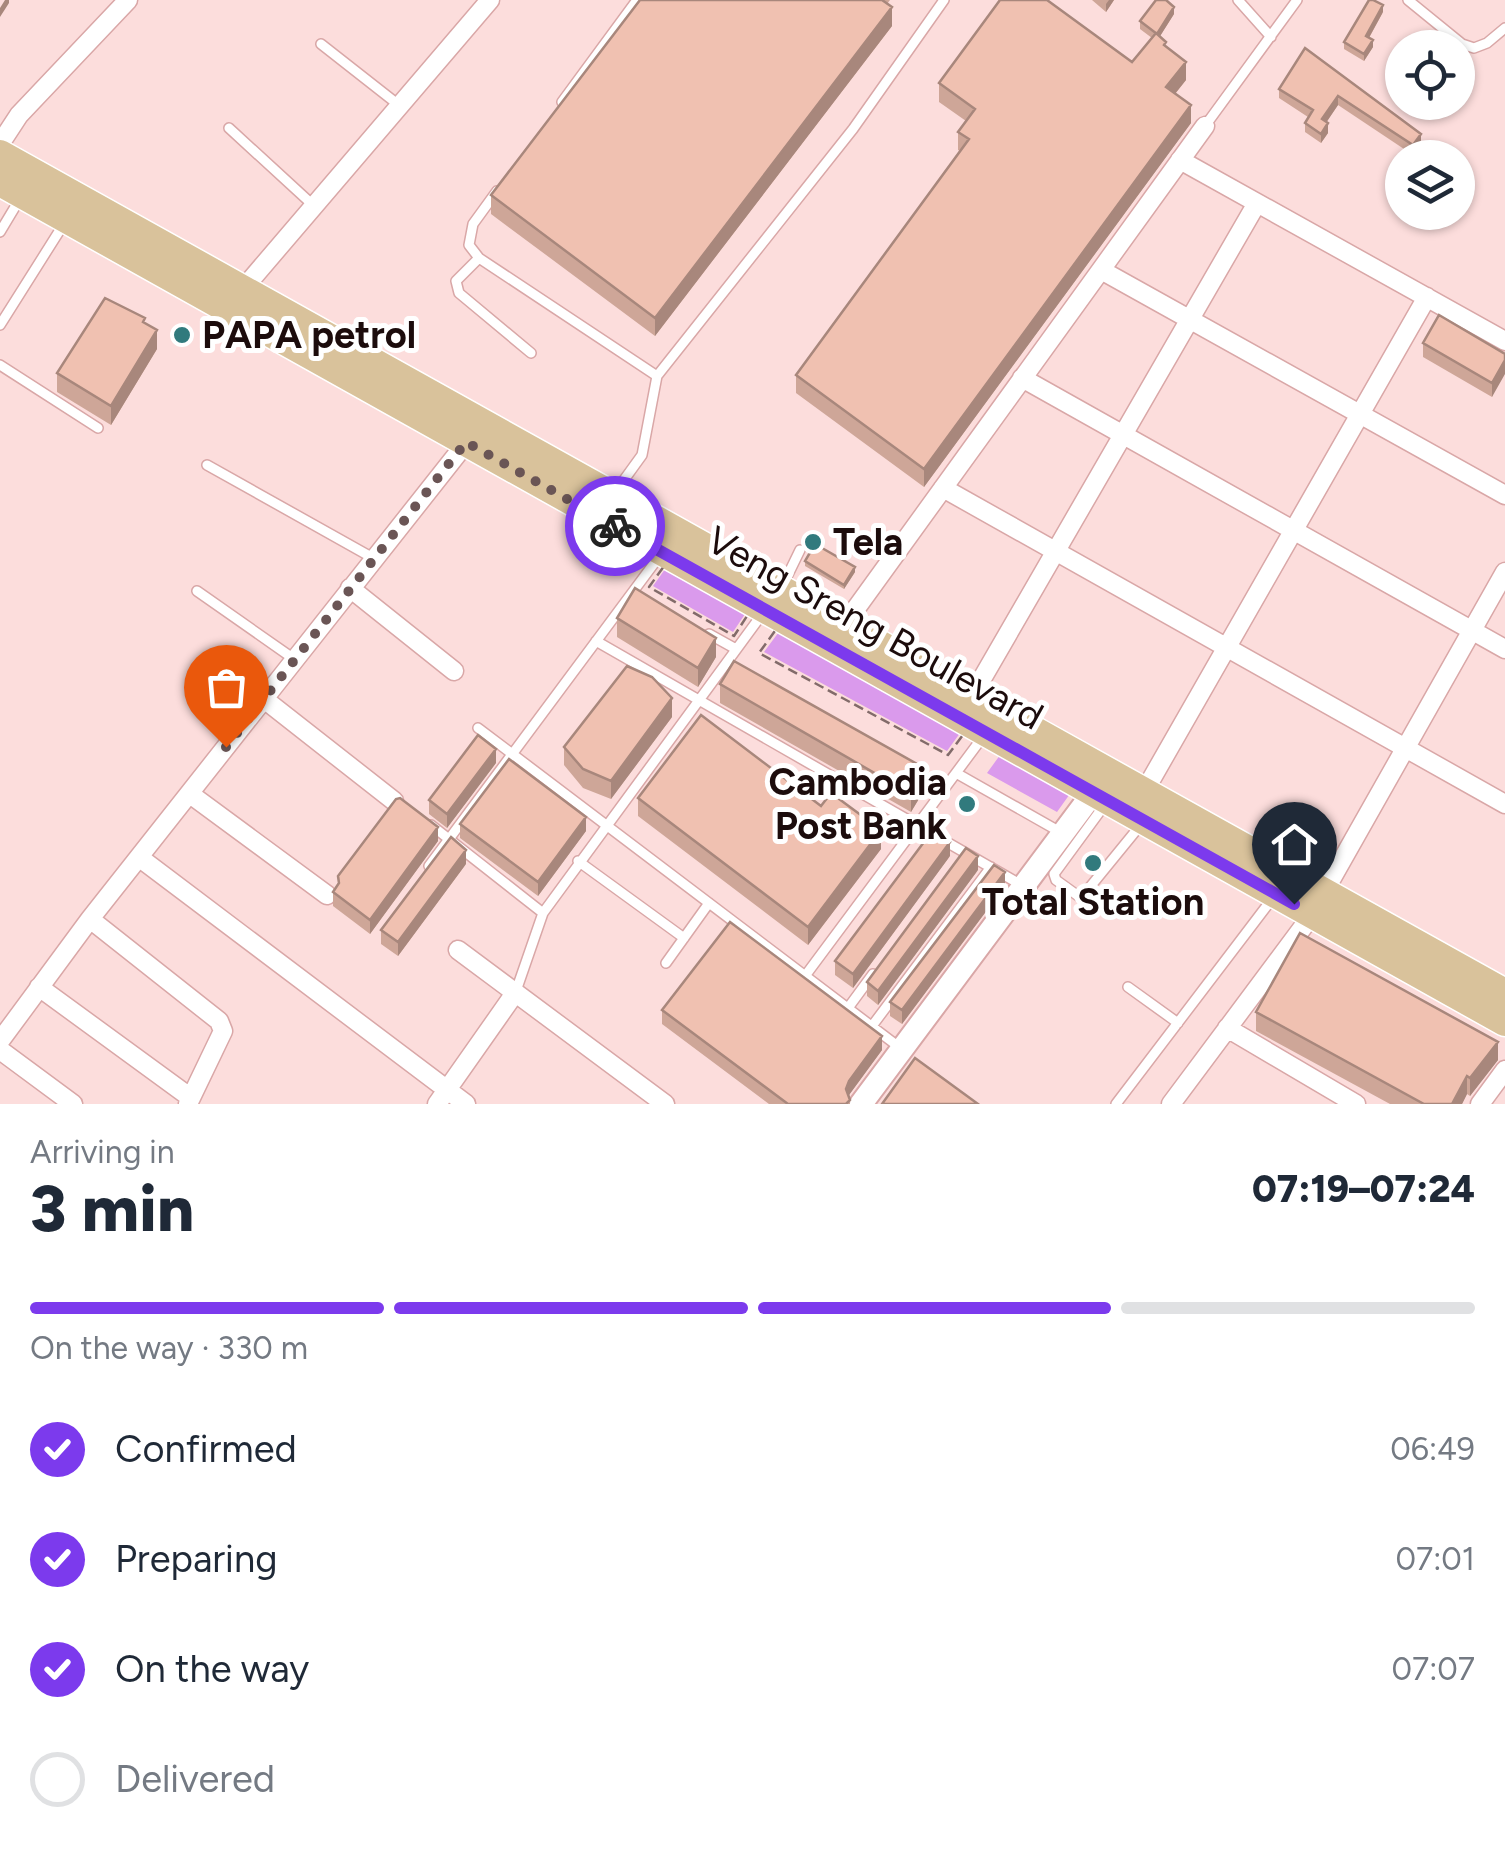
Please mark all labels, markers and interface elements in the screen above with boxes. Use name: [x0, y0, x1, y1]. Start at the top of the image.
map controls: [1385, 30, 1475, 230]
button: locate: [1385, 30, 1475, 120]
button: layers: [1385, 140, 1475, 230]
place label: PAPA petrol: [202, 312, 416, 358]
marker: PAPA petrol: [171, 324, 193, 346]
courier: [565, 476, 665, 576]
icon: bike: [588, 499, 643, 554]
street label: Veng Sreng Boulevard: [699, 516, 1051, 740]
place label: Tela: [833, 519, 903, 565]
marker: Tela: [802, 531, 824, 553]
pin: [184, 645, 269, 748]
icon: bag: [199, 660, 254, 715]
place label: Cambodia Post Bank: [769, 759, 948, 849]
marker: Cambodia Post Bank: [956, 793, 978, 815]
pin: [1252, 802, 1337, 905]
icon: home: [1267, 817, 1322, 872]
marker: Total Station: [1082, 852, 1104, 874]
place label: Total Station: [982, 879, 1204, 925]
text: Arriving in: [30, 1133, 175, 1171]
text: 07:19–07:24: [1252, 1166, 1475, 1212]
text: 3 min: [30, 1169, 194, 1247]
text: On the way · 330 m: [30, 1329, 308, 1367]
icon: check: [30, 1422, 85, 1477]
text: Confirmed: [115, 1426, 297, 1472]
text: 06:49: [1390, 1430, 1475, 1468]
icon: check: [30, 1532, 85, 1587]
text: Preparing: [115, 1536, 277, 1582]
text: 07:01: [1395, 1540, 1475, 1578]
icon: check: [30, 1642, 85, 1697]
text: On the way: [115, 1646, 309, 1692]
text: 07:07: [1392, 1650, 1475, 1688]
text: Delivered: [115, 1756, 275, 1802]

